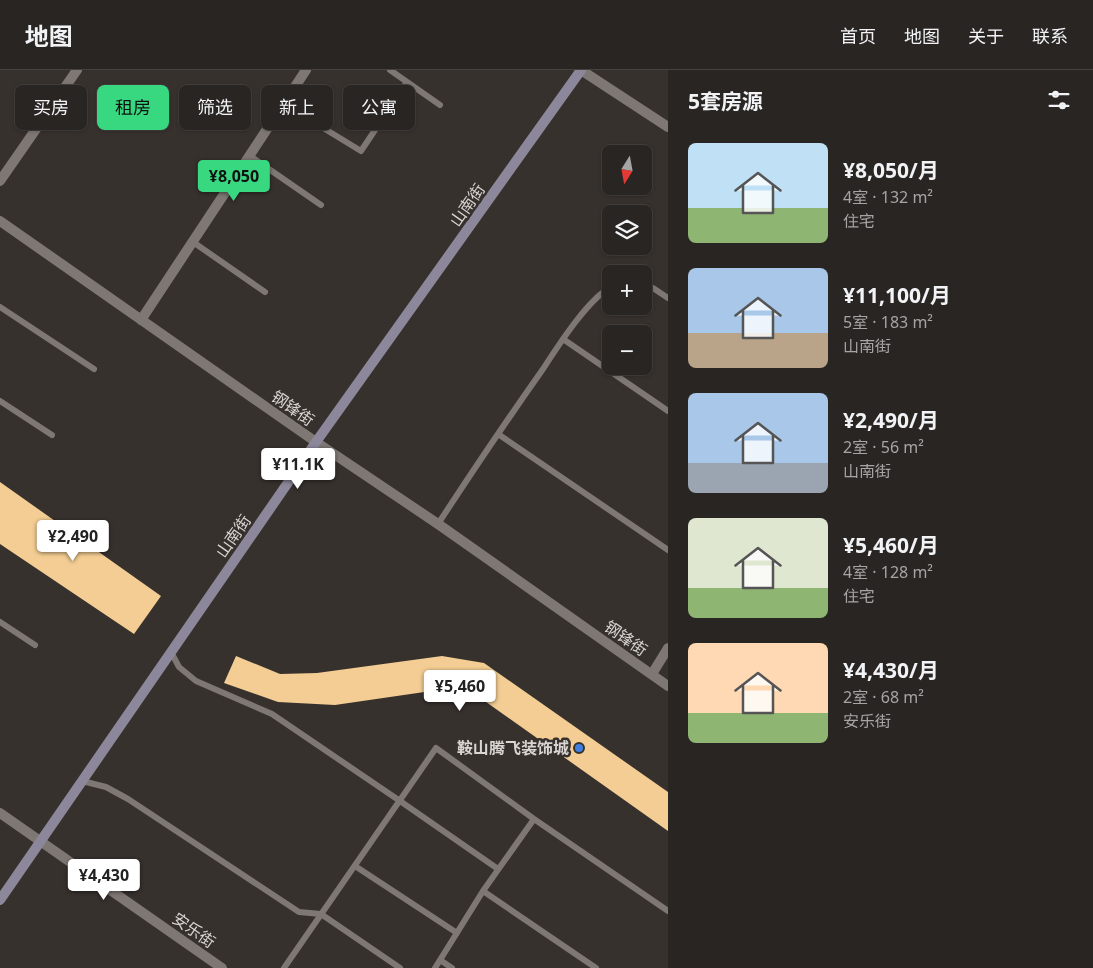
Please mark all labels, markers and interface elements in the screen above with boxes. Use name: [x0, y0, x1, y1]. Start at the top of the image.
text: 地图: [25, 19, 73, 52]
text: 首页: [840, 24, 876, 48]
text: 地图: [904, 24, 940, 48]
text: 关于: [968, 24, 1004, 48]
text: 联系: [1032, 24, 1068, 48]
chip: 买房: [15, 85, 87, 130]
chip: 租房: [97, 85, 169, 130]
chip: 筛选: [179, 85, 251, 130]
chip: 新上: [261, 85, 333, 130]
chip: 公寓: [343, 85, 415, 130]
icon: filters: [1045, 86, 1073, 114]
text: 5套房源: [688, 87, 763, 115]
north arrow: [602, 145, 652, 195]
map controls: [602, 145, 652, 375]
text: ¥8,050/月: [843, 156, 939, 184]
pin: ¥8,050: [193, 160, 275, 202]
icon: home: [728, 163, 788, 223]
text: ¥8,050: [209, 165, 259, 187]
street label: 山南街: [444, 179, 490, 231]
text: 4室 · 132 m²: [843, 186, 933, 208]
button: layers: [602, 205, 652, 255]
text: 住宅: [843, 210, 875, 232]
button: +: [602, 265, 652, 315]
text: ¥11,100/月: [843, 281, 951, 309]
icon: home: [728, 288, 788, 348]
text: 5室 · 183 m²: [843, 311, 933, 333]
button: −: [602, 325, 652, 375]
text: 山南街: [843, 335, 891, 357]
street label: 钢锋街: [267, 385, 319, 431]
text: ¥2,490/月: [843, 406, 939, 434]
icon: home: [728, 413, 788, 473]
text: 2室 · 56 m²: [843, 436, 924, 458]
pin: ¥11.1K: [257, 448, 339, 490]
text: ¥11.1K: [272, 453, 324, 475]
text: 山南街: [843, 460, 891, 482]
street label: 山南街: [210, 510, 256, 562]
pin: ¥2,490: [32, 520, 114, 562]
text: ¥2,490: [48, 525, 98, 547]
text: ¥5,460/月: [843, 531, 939, 559]
icon: home: [728, 538, 788, 598]
text: 4室 · 128 m²: [843, 561, 933, 583]
text: 住宅: [843, 585, 875, 607]
street label: 钢锋街: [600, 615, 652, 661]
text: ¥4,430/月: [843, 656, 939, 684]
icon: home: [728, 663, 788, 723]
pin: ¥5,460: [419, 670, 501, 712]
text: ¥5,460: [435, 675, 485, 697]
text: 2室 · 68 m²: [843, 686, 924, 708]
text: 安乐街: [843, 710, 891, 732]
place label: 鞍山腾飞装饰城: [457, 737, 569, 759]
marker: 鞍山腾飞装饰城: [573, 742, 585, 754]
pin: ¥4,430: [63, 858, 145, 901]
text: ¥4,430: [79, 864, 129, 886]
street label: 安乐街: [168, 907, 220, 953]

